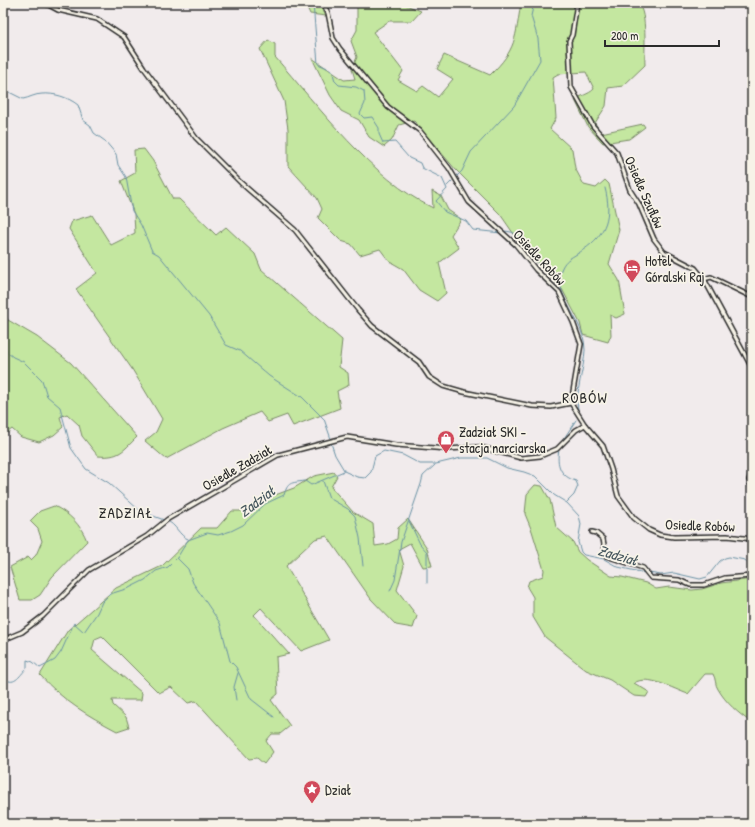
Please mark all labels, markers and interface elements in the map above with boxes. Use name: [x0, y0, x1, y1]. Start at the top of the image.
scale bar: [605, 22, 719, 48]
text: 200 m: [611, 27, 638, 44]
street label: Osiedle Szuflów: [621, 153, 670, 232]
street label: Osiedle Robów: [509, 225, 571, 289]
place label: Hotel Góralski Raj: [645, 251, 705, 287]
hotel icon: Hotel Góralski Raj: [622, 258, 642, 283]
district label: ROBÓW: [562, 387, 608, 408]
place label: Zadział SKI - stacja narciarska: [459, 422, 546, 458]
shop icon: Zadział SKI - stacja narciarska: [436, 429, 456, 454]
street label: Osiedle Zadział: [199, 439, 275, 495]
water label: Zadział: [234, 480, 281, 522]
district label: ZADZIAŁ: [99, 502, 153, 523]
street label: Osiedle Robów: [665, 514, 736, 536]
water label: Zadział: [596, 539, 642, 571]
place icon: Dział: [302, 779, 322, 804]
place label: Dział: [325, 780, 352, 799]

